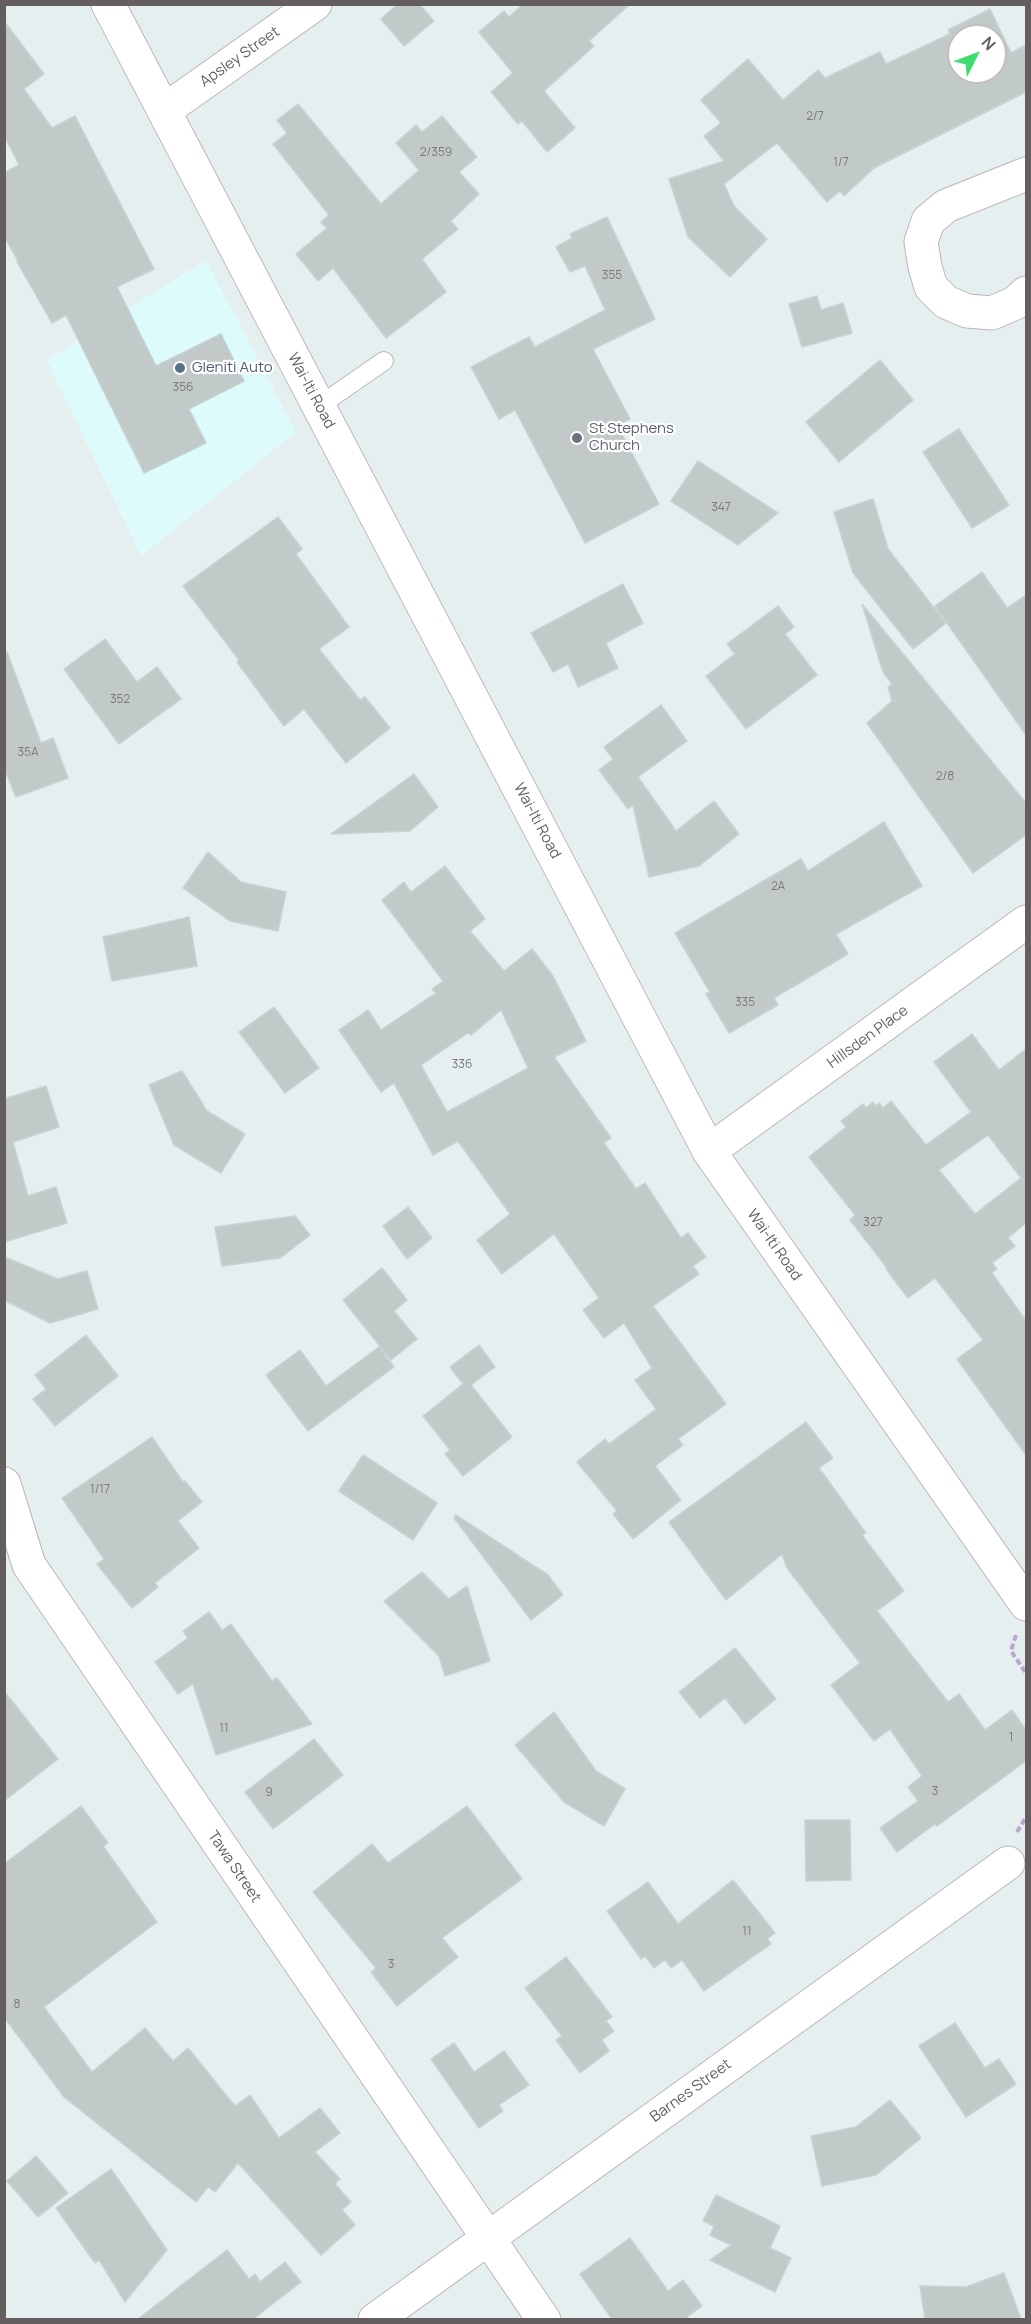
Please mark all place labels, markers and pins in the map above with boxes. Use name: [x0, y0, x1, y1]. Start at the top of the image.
place label: Gleniti Auto: [192, 359, 273, 377]
marker: Gleniti Auto: [173, 361, 187, 375]
place label: St Stephens Church: [589, 420, 674, 455]
marker: St Stephens Church: [570, 431, 584, 445]

